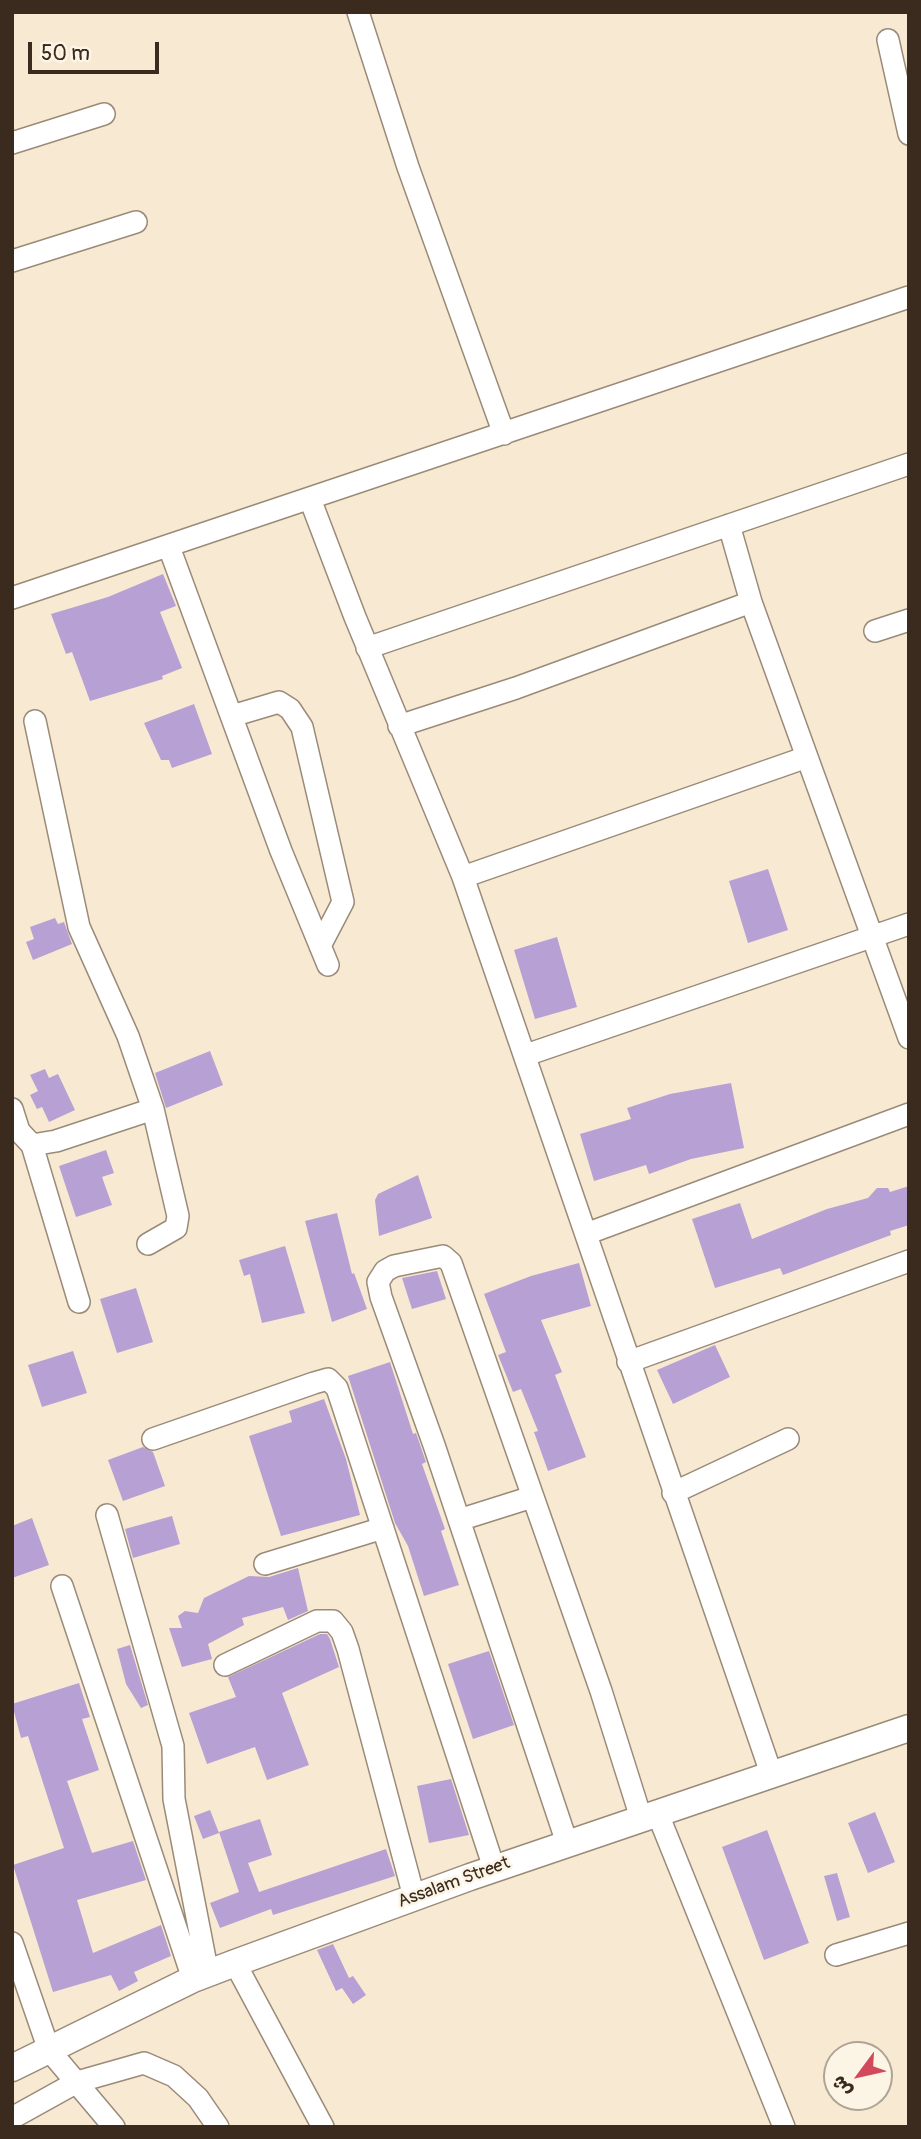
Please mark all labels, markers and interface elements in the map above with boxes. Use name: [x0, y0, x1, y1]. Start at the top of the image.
scale bar: [32, 28, 163, 72]
text: 50 m: [41, 40, 90, 67]
street label: Assalam Street: [395, 1853, 513, 1913]
north arrow: [823, 2041, 893, 2111]
text: ش: [826, 2071, 858, 2102]

